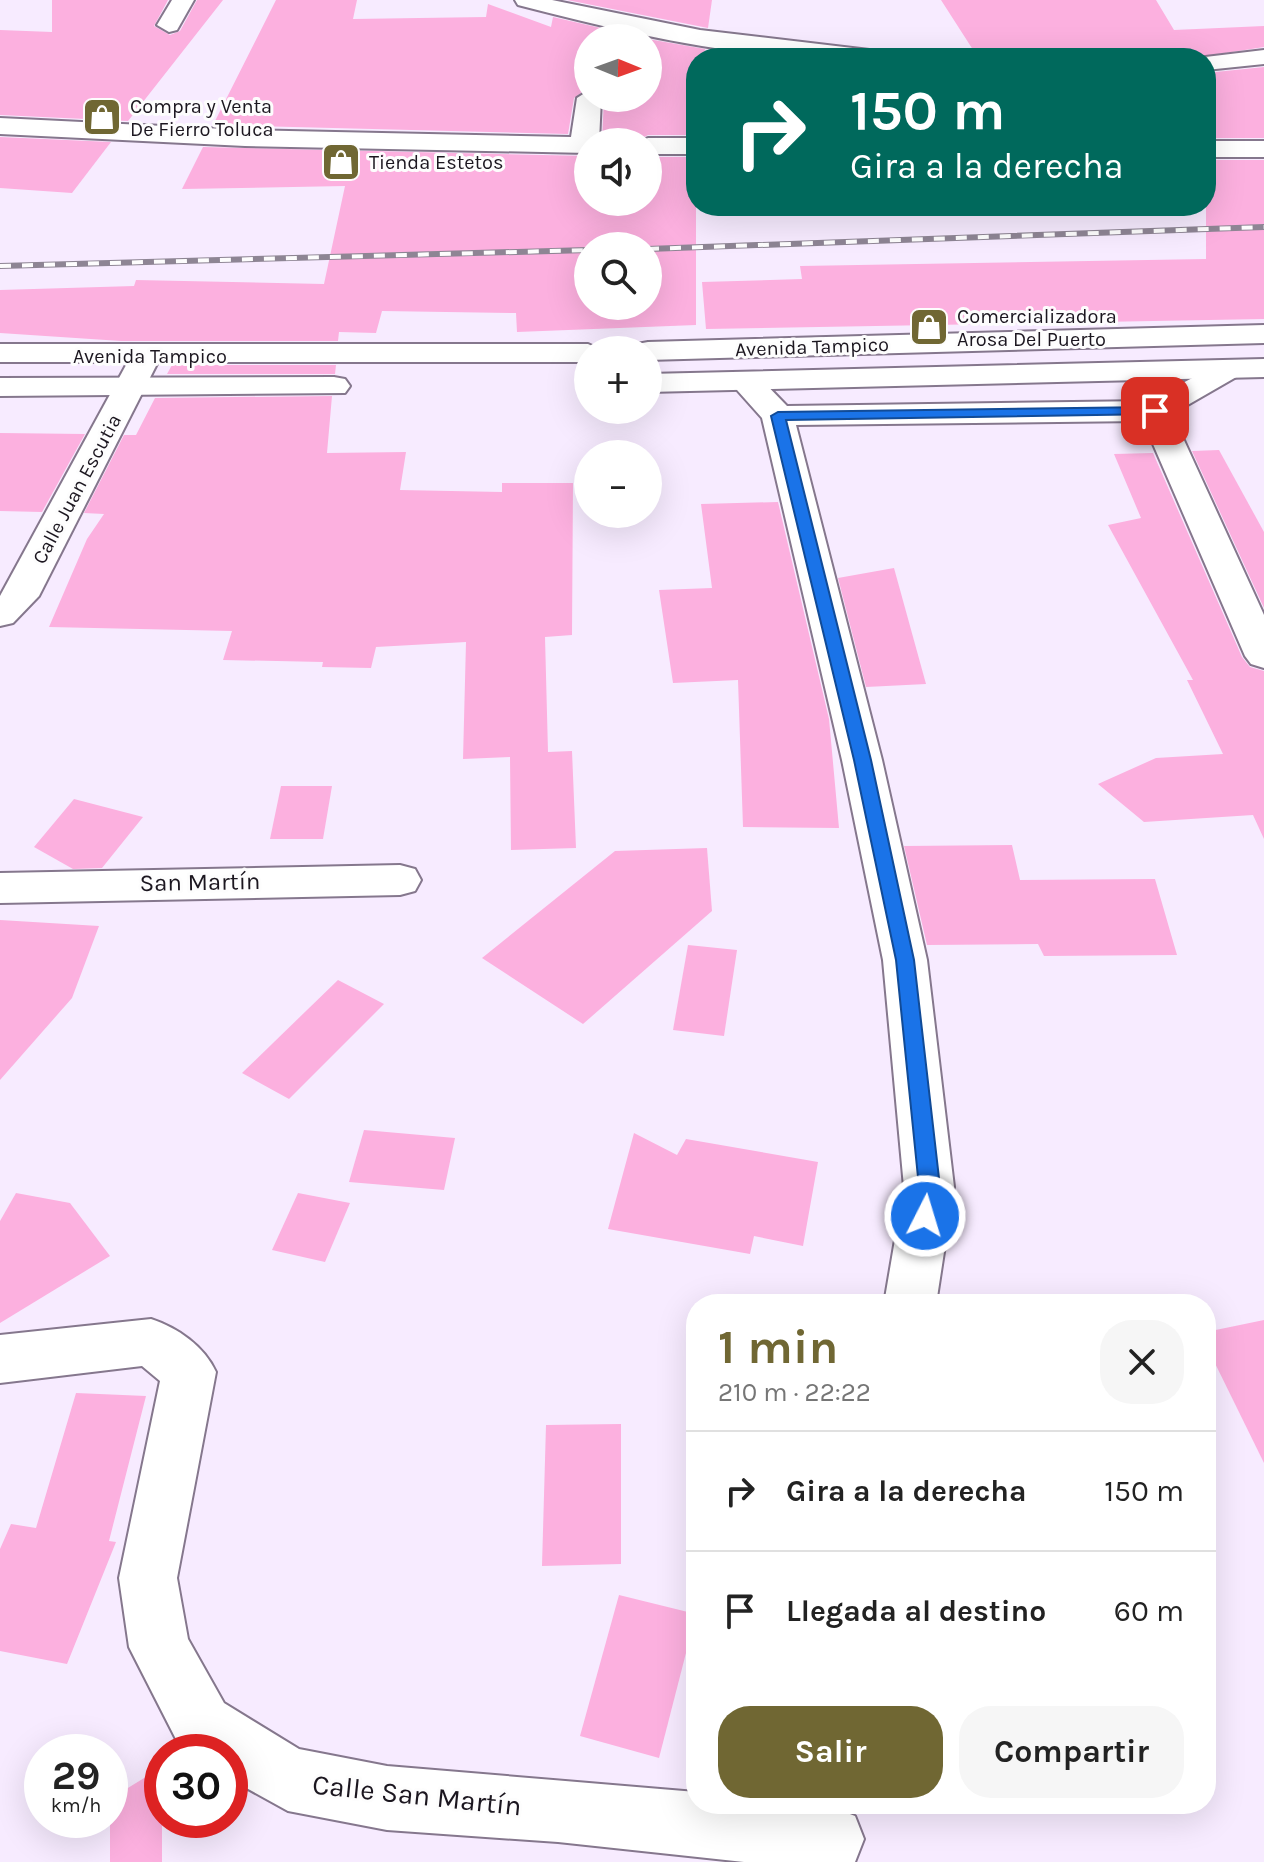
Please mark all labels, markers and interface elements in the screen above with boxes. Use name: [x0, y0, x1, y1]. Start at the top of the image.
north arrow: [574, 24, 662, 112]
map controls: [574, 24, 662, 528]
text: 150 m: [850, 78, 1005, 143]
icon: right: [718, 80, 822, 184]
place label: Compra y Venta De Fierro Toluca: [130, 95, 273, 141]
shop icon: Compra y Venta De Fierro Toluca: [81, 96, 123, 138]
button: sound: [574, 128, 662, 216]
shop icon: Tienda Estetos: [320, 141, 362, 183]
text: Gira a la derecha: [850, 145, 1124, 187]
place label: Tienda Estetos: [369, 151, 503, 174]
button: search: [574, 232, 662, 320]
place label: Comercializadora Arosa Del Puerto: [957, 305, 1117, 351]
shop icon: Comercializadora Arosa Del Puerto: [908, 306, 950, 348]
street label: Avenida Tampico: [735, 333, 889, 361]
button: +: [574, 336, 662, 424]
street label: Avenida Tampico: [73, 345, 227, 368]
pin: [1121, 377, 1189, 445]
icon: arrive: [1133, 389, 1177, 433]
street label: Calle Juan Escutia: [28, 410, 126, 568]
button: −: [574, 440, 662, 528]
street label: San Martín: [139, 867, 261, 897]
position arrow: [883, 1174, 967, 1258]
text: 1 min: [718, 1319, 838, 1375]
button: close: [1100, 1320, 1184, 1404]
text: 210 m · 22:22: [718, 1377, 871, 1408]
icon: right: [718, 1469, 762, 1513]
text: Gira a la derecha: [786, 1473, 1027, 1509]
text: 150 m: [1104, 1473, 1184, 1509]
icon: arrive: [718, 1589, 762, 1633]
text: Llegada al destino: [786, 1593, 1046, 1629]
text: 60 m: [1114, 1593, 1184, 1629]
button: Salir: [718, 1706, 943, 1798]
button: Compartir: [959, 1706, 1184, 1798]
speed limit sign: 30: [144, 1734, 248, 1838]
text: 29: [52, 1752, 100, 1799]
street label: Calle San Martín: [311, 1768, 523, 1822]
text: km/h: [51, 1794, 101, 1817]

